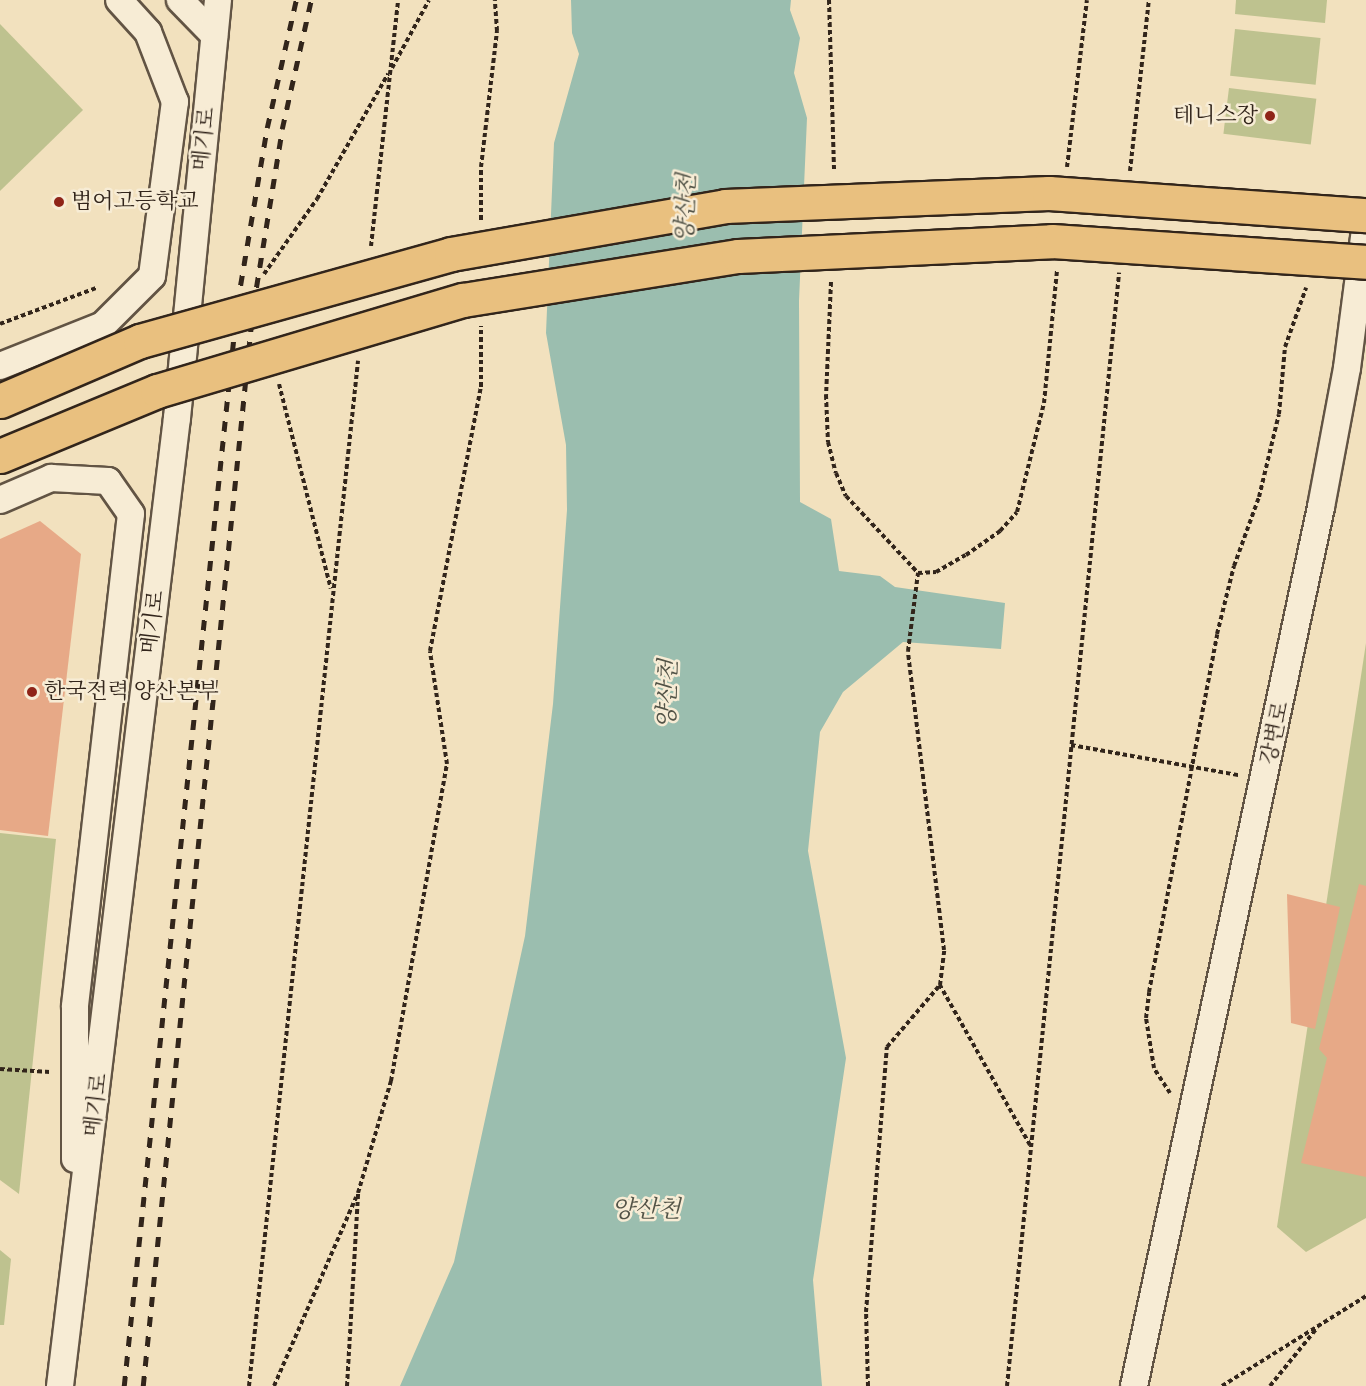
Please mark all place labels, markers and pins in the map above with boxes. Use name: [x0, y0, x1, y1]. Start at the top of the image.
place label: 테니스장: [1173, 103, 1258, 129]
marker: 테니스장: [1263, 109, 1277, 123]
place label: 범어고등학교: [71, 189, 199, 215]
marker: 범어고등학교: [52, 195, 66, 209]
place label: 한국전력 양산본부: [44, 679, 219, 705]
marker: 한국전력 양산본부: [25, 685, 39, 699]

